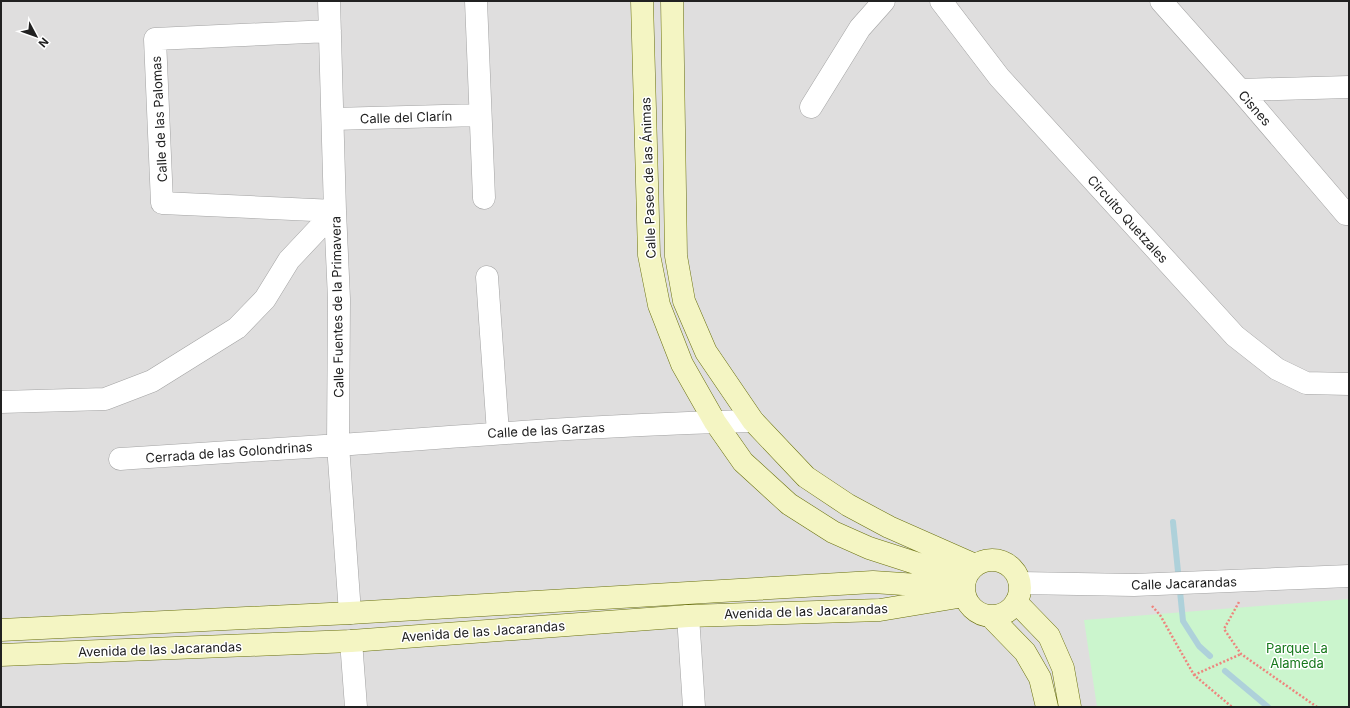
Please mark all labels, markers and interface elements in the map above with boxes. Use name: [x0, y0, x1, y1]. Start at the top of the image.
north arrow: [16, 16, 56, 56]
text: N: [36, 35, 52, 50]
street label: Calle de las Palomas: [148, 55, 170, 183]
street label: Cisnes: [1235, 87, 1275, 129]
street label: Calle Paseo de las Ánimas: [637, 97, 659, 259]
street label: Calle del Clarín: [359, 107, 453, 127]
street label: Circuito Quetzales: [1084, 172, 1172, 266]
street label: Calle Fuentes de la Primavera: [327, 216, 347, 398]
street label: Calle de las Garzas: [487, 419, 605, 441]
street label: Cerrada de las Golondrinas: [145, 438, 313, 466]
street label: Calle Jacarandas: [1131, 573, 1237, 593]
street label: Avenida de las Jacarandas: [724, 600, 888, 622]
street label: Avenida de las Jacarandas: [401, 617, 566, 645]
street label: Avenida de las Jacarandas: [78, 638, 242, 660]
park label: Parque La Alameda: [1266, 640, 1328, 671]

